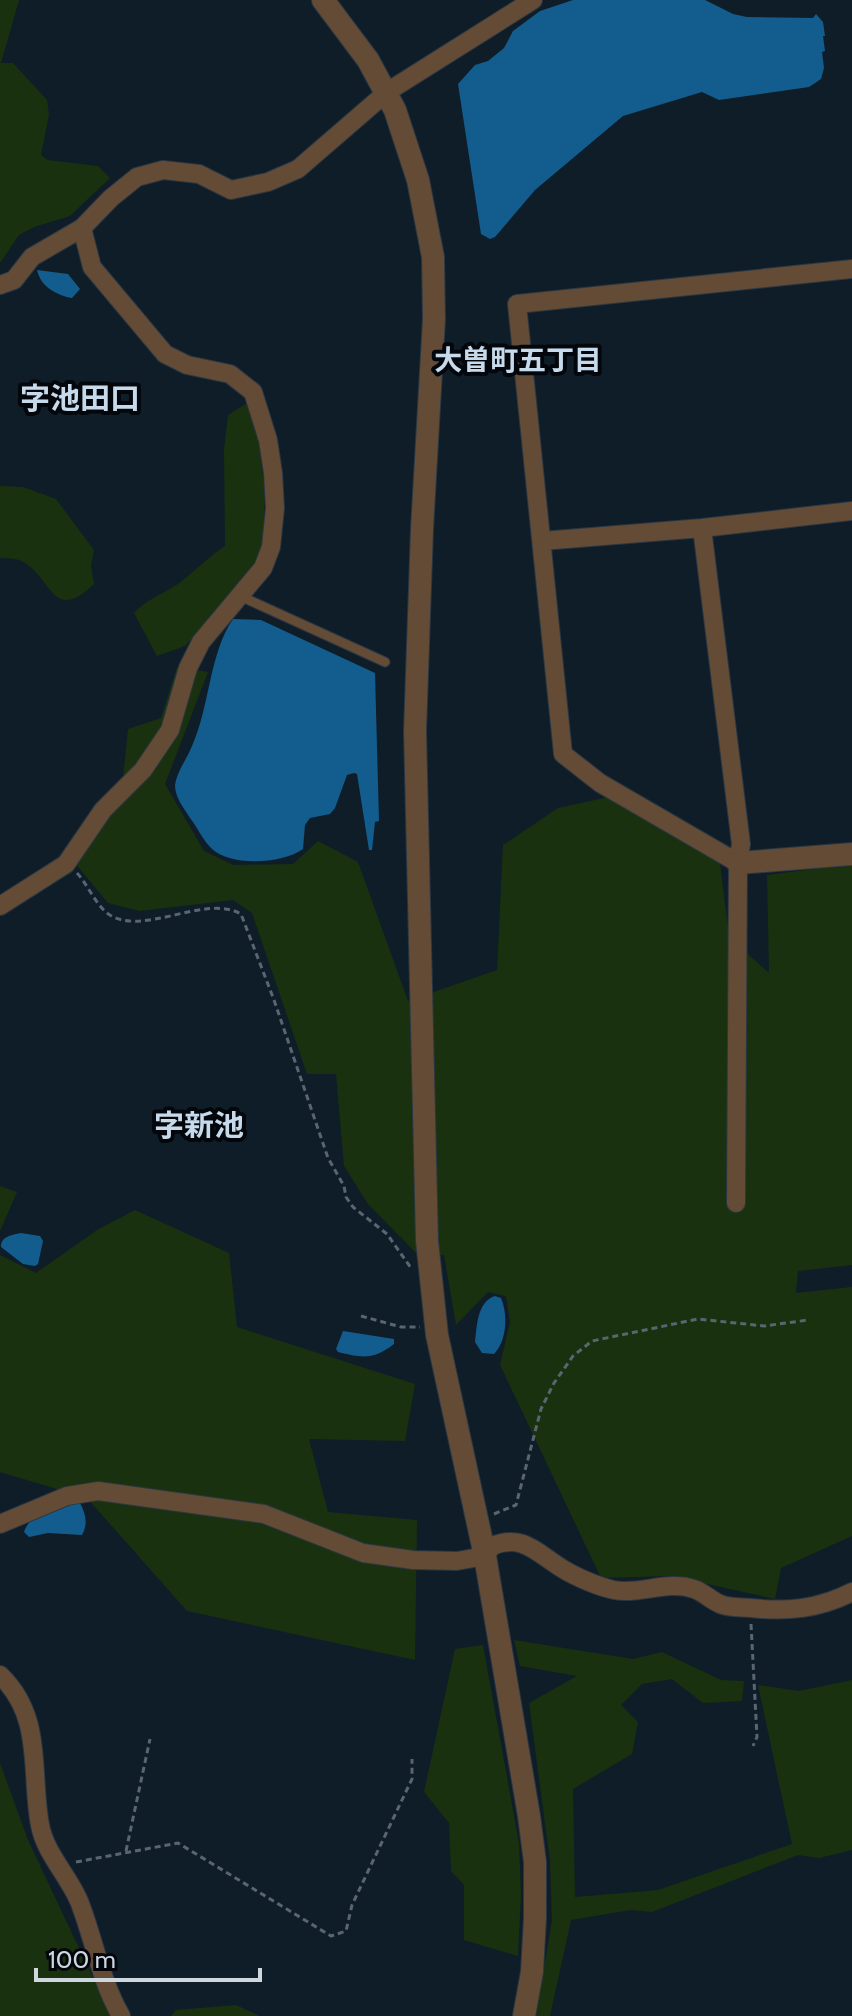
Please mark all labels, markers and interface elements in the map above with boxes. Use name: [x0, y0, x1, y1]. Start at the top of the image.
district label: 大曽町五丁目: [434, 343, 602, 377]
district label: 字池田口: [20, 380, 140, 417]
district label: 字新池: [154, 1107, 244, 1144]
scale bar: [36, 1932, 260, 1982]
text: 100 m: [48, 1945, 116, 1974]

